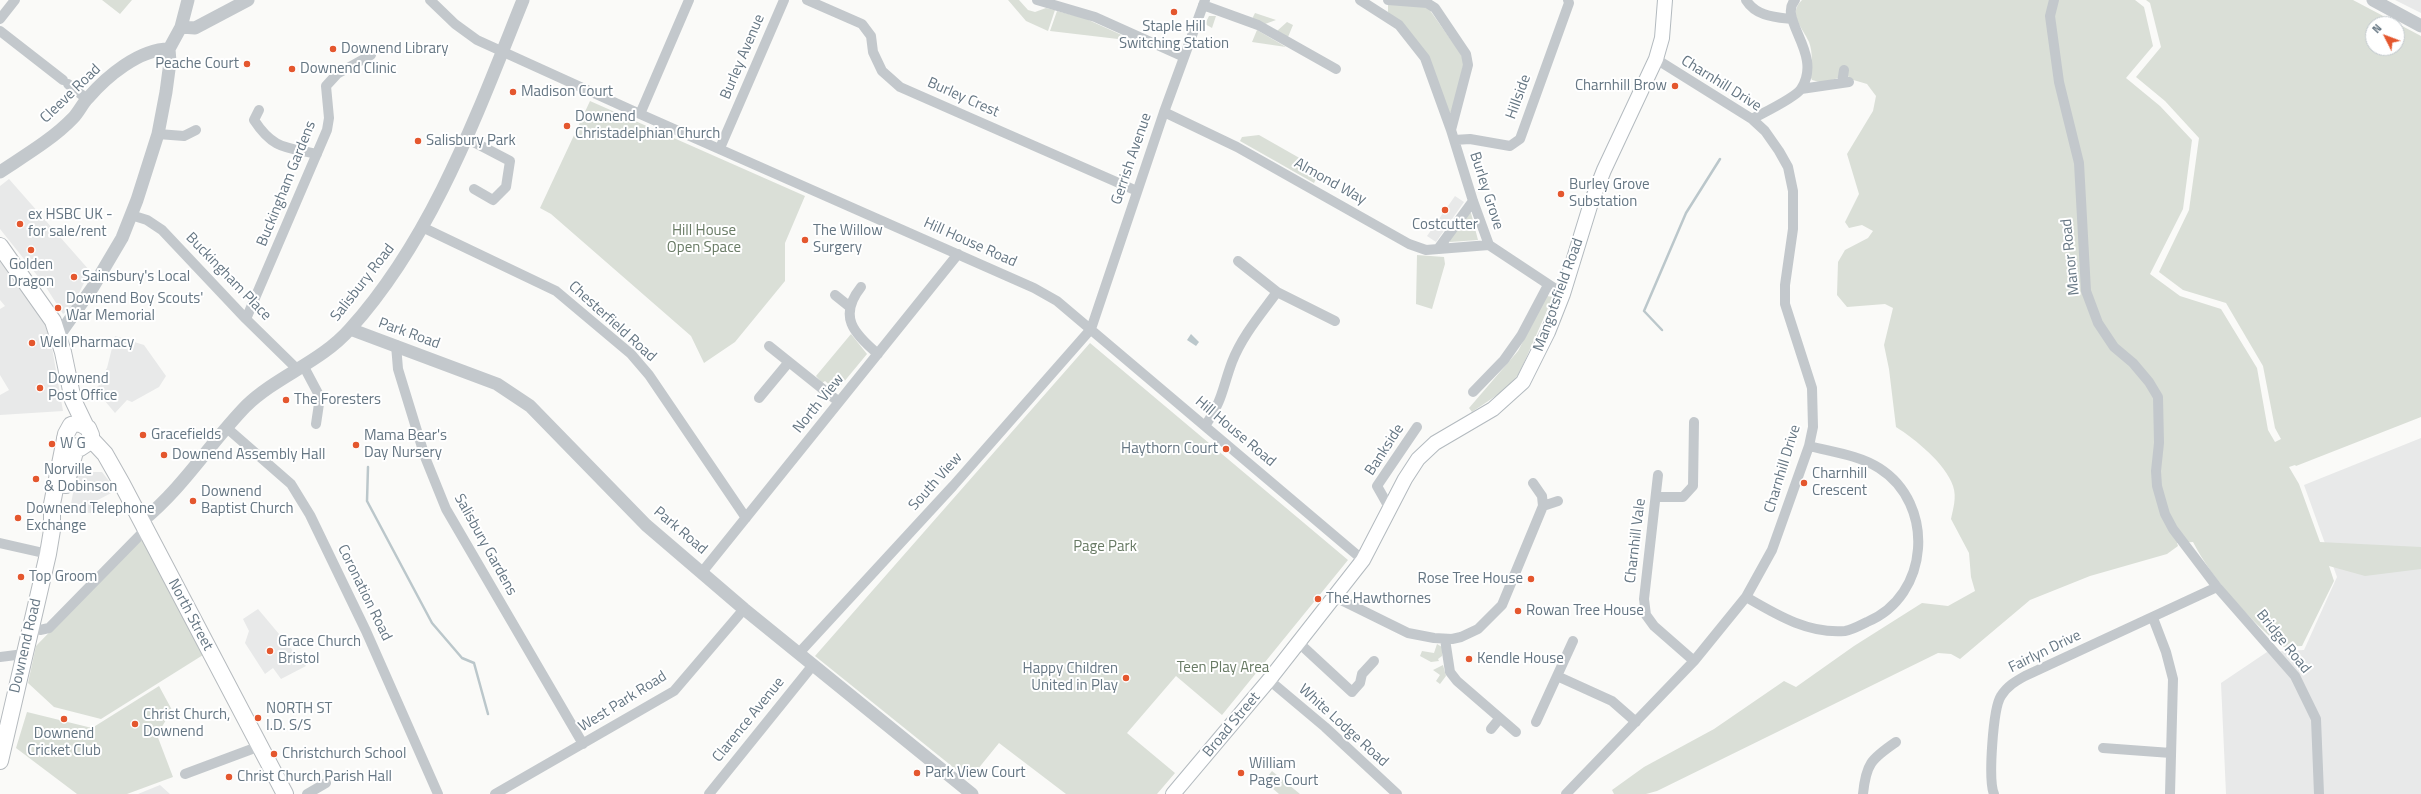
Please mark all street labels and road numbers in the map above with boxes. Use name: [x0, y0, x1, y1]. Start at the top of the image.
street label: Burley Avenue: [717, 12, 769, 102]
street label: Charnhill Drive: [1677, 52, 1765, 116]
street label: Cleeve Road: [37, 61, 105, 127]
street label: Hillside: [1503, 72, 1535, 122]
street label: Burley Crest: [924, 74, 1002, 122]
street label: Gerrish Avenue: [1108, 111, 1156, 207]
street label: Buckingham Gardens: [254, 119, 320, 249]
street label: Burley Grove: [1465, 150, 1507, 232]
street label: Almond Way: [1291, 155, 1369, 209]
street label: Hill House Road: [921, 214, 1019, 272]
street label: Manor Road: [2058, 218, 2084, 296]
street label: Buckingham Place: [181, 229, 275, 325]
street label: Mangotsfield Road: [1530, 236, 1588, 354]
street label: Salisbury Road: [327, 241, 399, 325]
street label: Chesterfield Road: [564, 278, 660, 366]
street label: Park Road: [376, 315, 442, 353]
street label: North View: [790, 371, 848, 437]
street label: Hill House Road: [1191, 393, 1279, 471]
street label: Bankside: [1362, 421, 1408, 479]
street label: Charnhill Drive: [1761, 423, 1805, 515]
street label: South View: [905, 449, 967, 515]
street label: Salisbury Gardens: [450, 491, 520, 599]
street label: Charnhill Vale: [1622, 498, 1650, 584]
street label: Park Road: [650, 503, 710, 559]
street label: Coronation Road: [333, 542, 395, 644]
street label: North Street: [164, 576, 216, 654]
street label: Downend Road: [6, 597, 46, 695]
street label: Bridge Road: [2252, 607, 2314, 677]
street label: Fairlyn Drive: [2006, 627, 2084, 677]
street label: West Park Road: [576, 668, 670, 736]
street label: Clarence Avenue: [709, 674, 789, 766]
street label: White Lodge Road: [1294, 681, 1392, 771]
street label: Broad Street: [1200, 689, 1264, 761]

